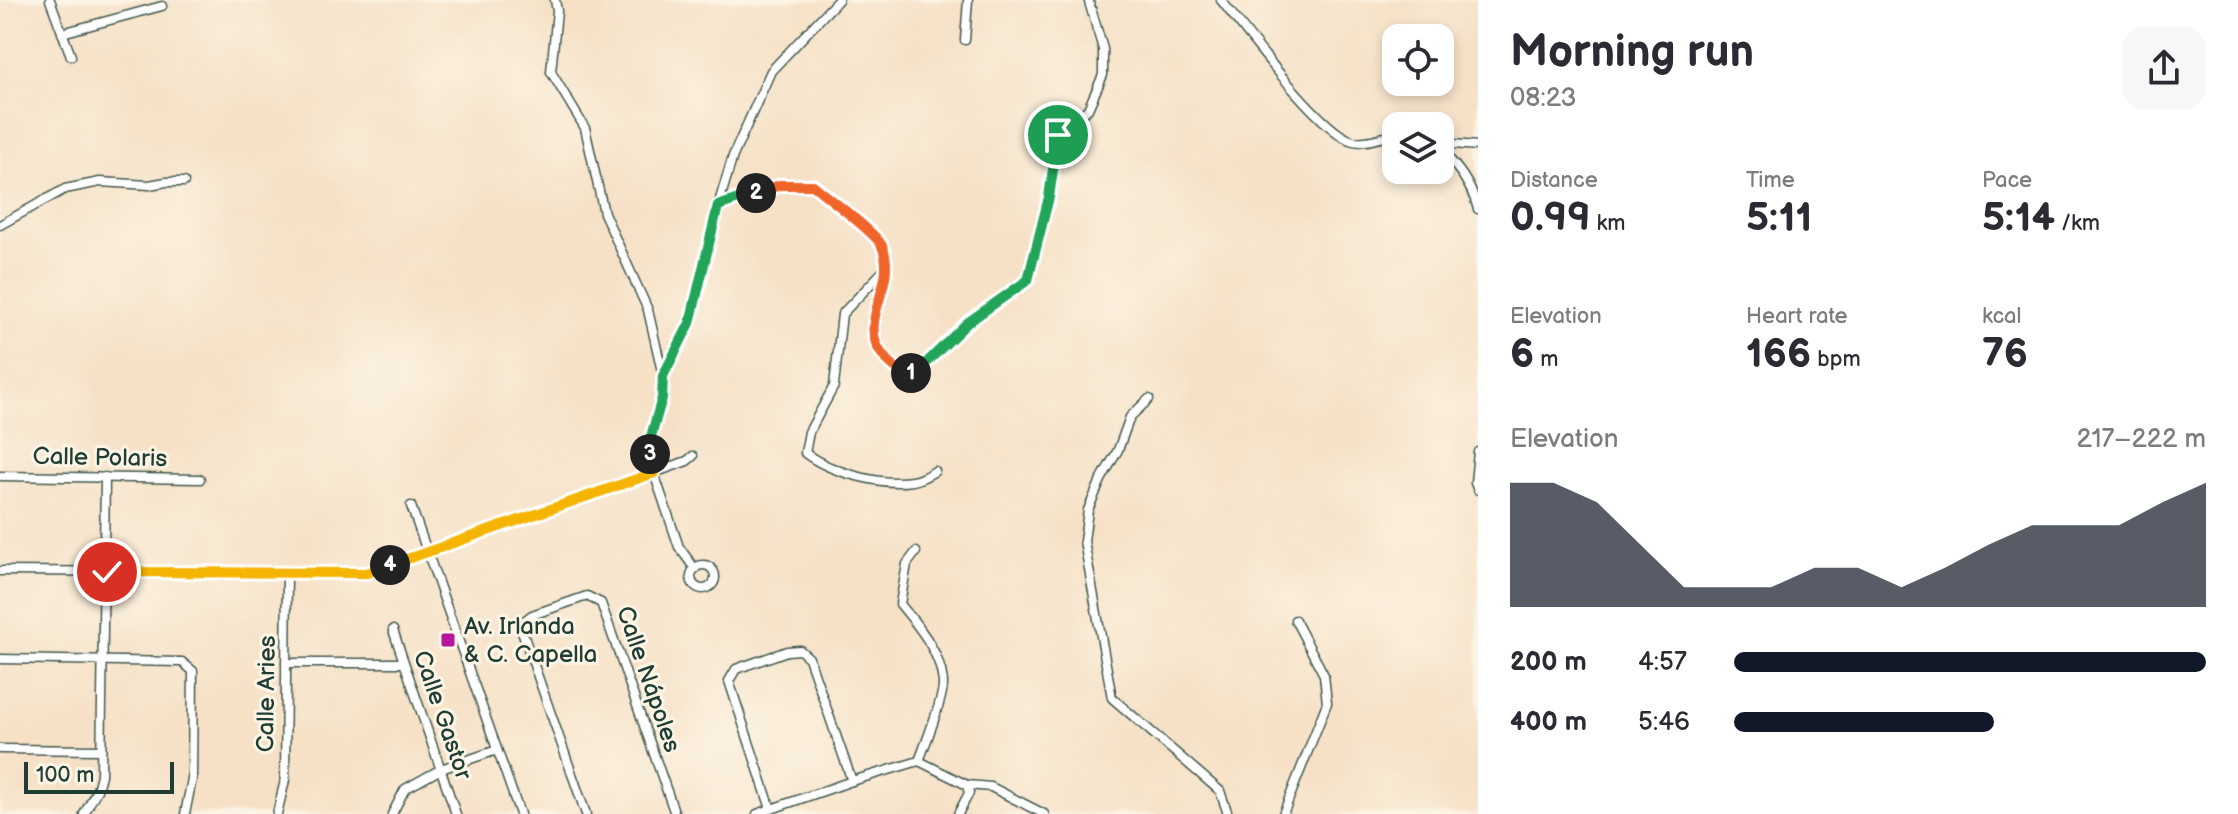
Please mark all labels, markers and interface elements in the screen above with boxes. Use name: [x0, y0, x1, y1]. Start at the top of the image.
map controls: [1382, 24, 1454, 184]
button: locate: [1382, 24, 1454, 96]
text: Morning run: [1510, 26, 1754, 79]
button: share: [2122, 26, 2206, 110]
text: 08:23: [1510, 83, 1577, 114]
pin: [1024, 101, 1092, 169]
button: layers: [1382, 112, 1454, 184]
icon: arrive: [1036, 113, 1080, 157]
text: Distance: [1510, 167, 1598, 194]
text: Time: [1746, 167, 1795, 194]
text: Pace: [1982, 167, 2032, 194]
pin: 2: [736, 173, 776, 213]
text: 2: [749, 179, 763, 206]
text: 0.99: [1510, 194, 1591, 242]
text: 5:11: [1746, 194, 1812, 242]
text: 5:14: [1982, 194, 2055, 242]
text: km: [1591, 210, 1626, 237]
text: /km: [2055, 210, 2100, 237]
text: Elevation: [1510, 303, 1602, 330]
text: Heart rate: [1746, 303, 1848, 330]
text: kcal: [1982, 303, 2021, 330]
text: 6: [1510, 330, 1534, 378]
text: 166: [1746, 330, 1811, 378]
text: 76: [1982, 330, 2028, 378]
text: m: [1534, 346, 1558, 373]
text: bpm: [1811, 346, 1861, 373]
pin: 1: [891, 353, 931, 393]
text: 1: [906, 359, 916, 386]
text: Elevation: [1510, 424, 1618, 455]
text: 217–222 m: [2077, 424, 2206, 455]
pin: 3: [630, 434, 670, 474]
text: 3: [644, 440, 656, 467]
street label: Calle Polaris: [32, 442, 168, 473]
pin: [73, 538, 141, 606]
pin: 4: [370, 545, 410, 585]
icon: check: [85, 550, 129, 594]
text: 4: [384, 551, 396, 578]
street label: Calle Nápoles: [610, 602, 687, 756]
place label: Av. Irlanda & C. Capella: [464, 612, 597, 669]
marker: Av. Irlanda & C. Capella: [439, 631, 457, 649]
street label: Calle Aries: [251, 635, 282, 753]
street label: Calle Gastor: [407, 647, 478, 784]
text: 200 m: [1510, 647, 1587, 678]
text: 4:57: [1638, 647, 1687, 678]
text: 400 m: [1510, 707, 1587, 738]
text: 5:46: [1638, 707, 1690, 738]
scale bar: [24, 758, 174, 794]
text: 100 m: [36, 762, 95, 789]

